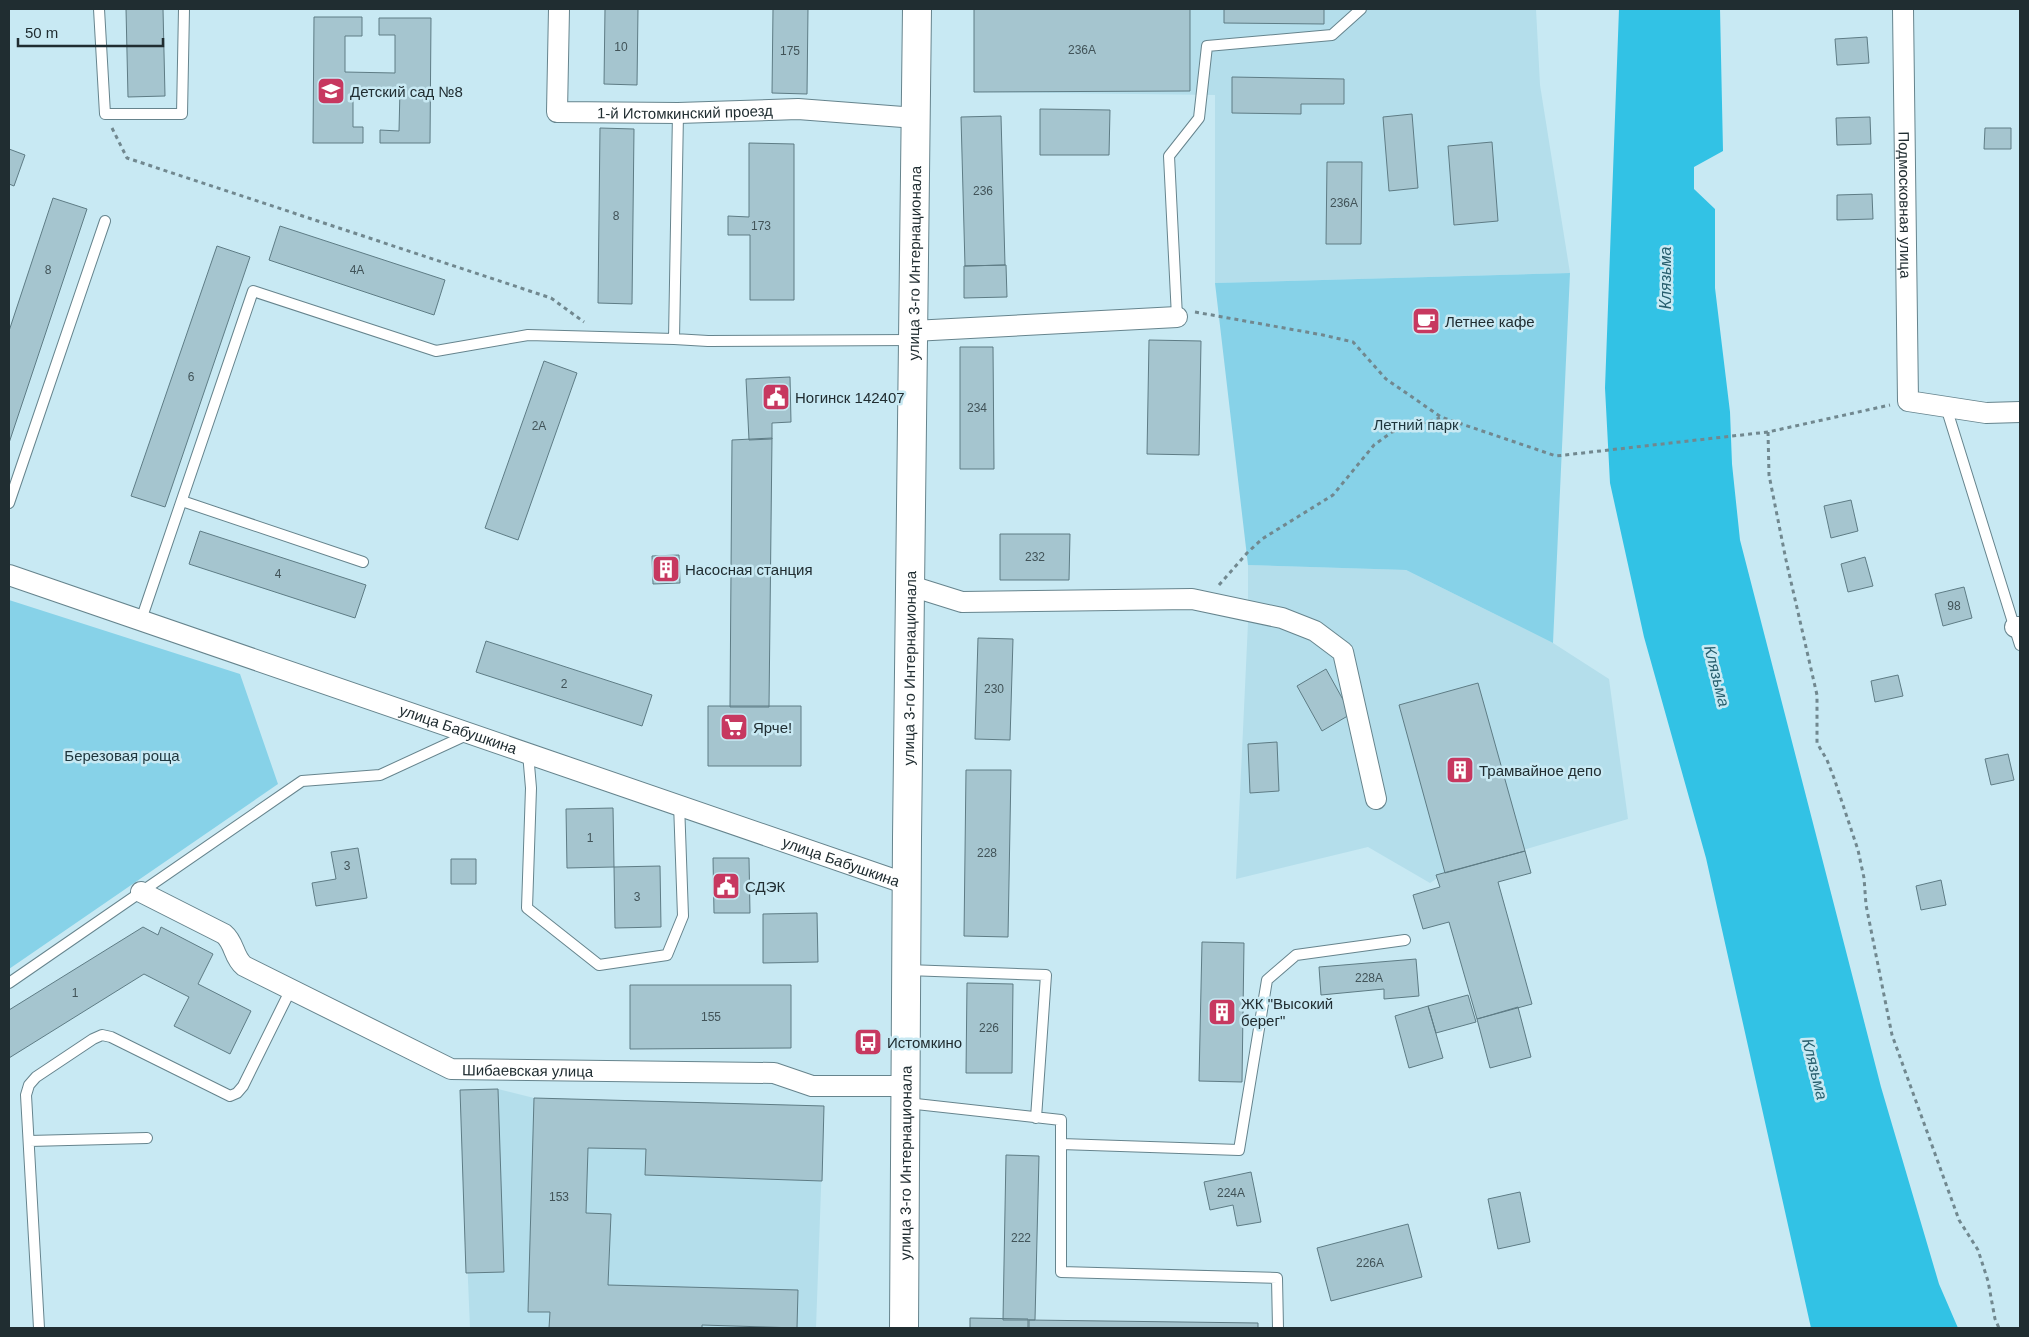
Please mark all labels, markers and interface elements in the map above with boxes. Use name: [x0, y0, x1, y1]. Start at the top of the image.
scale bar: [18, 15, 162, 47]
text: 50 m: [25, 24, 58, 41]
house number: 10: [614, 40, 628, 54]
house number: 236А: [1068, 43, 1096, 57]
house number: 175: [780, 44, 800, 58]
school or university icon: Детский сад №8: [316, 76, 346, 106]
place label: Детский сад №8: [350, 83, 463, 100]
street label: 1-й Истомкинский проезд: [597, 101, 773, 122]
street label: Подмосковная улица: [1896, 131, 1915, 279]
street label: улица 3-го Интернационала: [904, 165, 924, 360]
house number: 236: [973, 184, 993, 198]
house number: 236А: [1330, 196, 1358, 210]
house number: 8: [613, 209, 620, 223]
house number: 173: [751, 219, 771, 233]
water label: Клязьма: [1657, 247, 1674, 309]
house number: 8: [45, 263, 52, 277]
house number: 4А: [350, 263, 364, 277]
cafe icon: Летнее кафе: [1411, 306, 1441, 336]
place label: Летнее кафе: [1445, 313, 1535, 330]
house number: 6: [188, 370, 195, 384]
public building icon: Ногинск 142407: [761, 382, 791, 412]
place label: Ногинск 142407: [795, 389, 905, 406]
house number: 234: [967, 401, 987, 415]
park label: Летний парк: [1373, 416, 1459, 433]
house number: 2А: [532, 419, 546, 433]
house number: 232: [1025, 550, 1045, 564]
building icon: Насосная станция: [651, 554, 681, 584]
place label: Насосная станция: [685, 561, 813, 578]
house number: 4: [275, 567, 282, 581]
street label: улица 3-го Интернационала: [899, 570, 919, 765]
house number: 98: [1947, 599, 1961, 613]
water label: Клязьма: [1701, 644, 1733, 709]
house number: 2: [561, 677, 568, 691]
house number: 230: [984, 682, 1004, 696]
street label: улица Бабушкина: [398, 701, 520, 757]
supermarket icon: Ярче!: [719, 712, 749, 742]
place label: Ярче!: [753, 719, 792, 736]
park label: Березовая роща: [64, 747, 180, 764]
building icon: Трамвайное депо: [1445, 755, 1475, 785]
place label: Трамвайное депо: [1479, 762, 1602, 779]
house number: 1: [587, 831, 594, 845]
street label: улица Бабушкина: [780, 833, 903, 890]
house number: 228: [977, 846, 997, 860]
house number: 3: [344, 859, 351, 873]
public building icon: СДЭК: [711, 871, 741, 901]
place label: СДЭК: [745, 878, 785, 895]
house number: 3: [634, 890, 641, 904]
house number: 228А: [1355, 971, 1383, 985]
house number: 1: [72, 986, 79, 1000]
place label: ЖК "Высокий берег": [1241, 995, 1333, 1029]
building icon: ЖК "Высокий берег": [1207, 997, 1237, 1027]
house number: 155: [701, 1010, 721, 1024]
house number: 226: [979, 1021, 999, 1035]
bus stop icon: Истомкино: [853, 1027, 883, 1057]
place label: Истомкино: [887, 1034, 962, 1051]
water label: Клязьма: [1799, 1037, 1831, 1102]
street label: Шибаевская улица: [462, 1061, 594, 1079]
street label: улица 3-го Интернационала: [896, 1065, 914, 1260]
house number: 224А: [1217, 1186, 1245, 1200]
house number: 153: [549, 1190, 569, 1204]
house number: 222: [1011, 1231, 1031, 1245]
house number: 226А: [1356, 1256, 1384, 1270]

